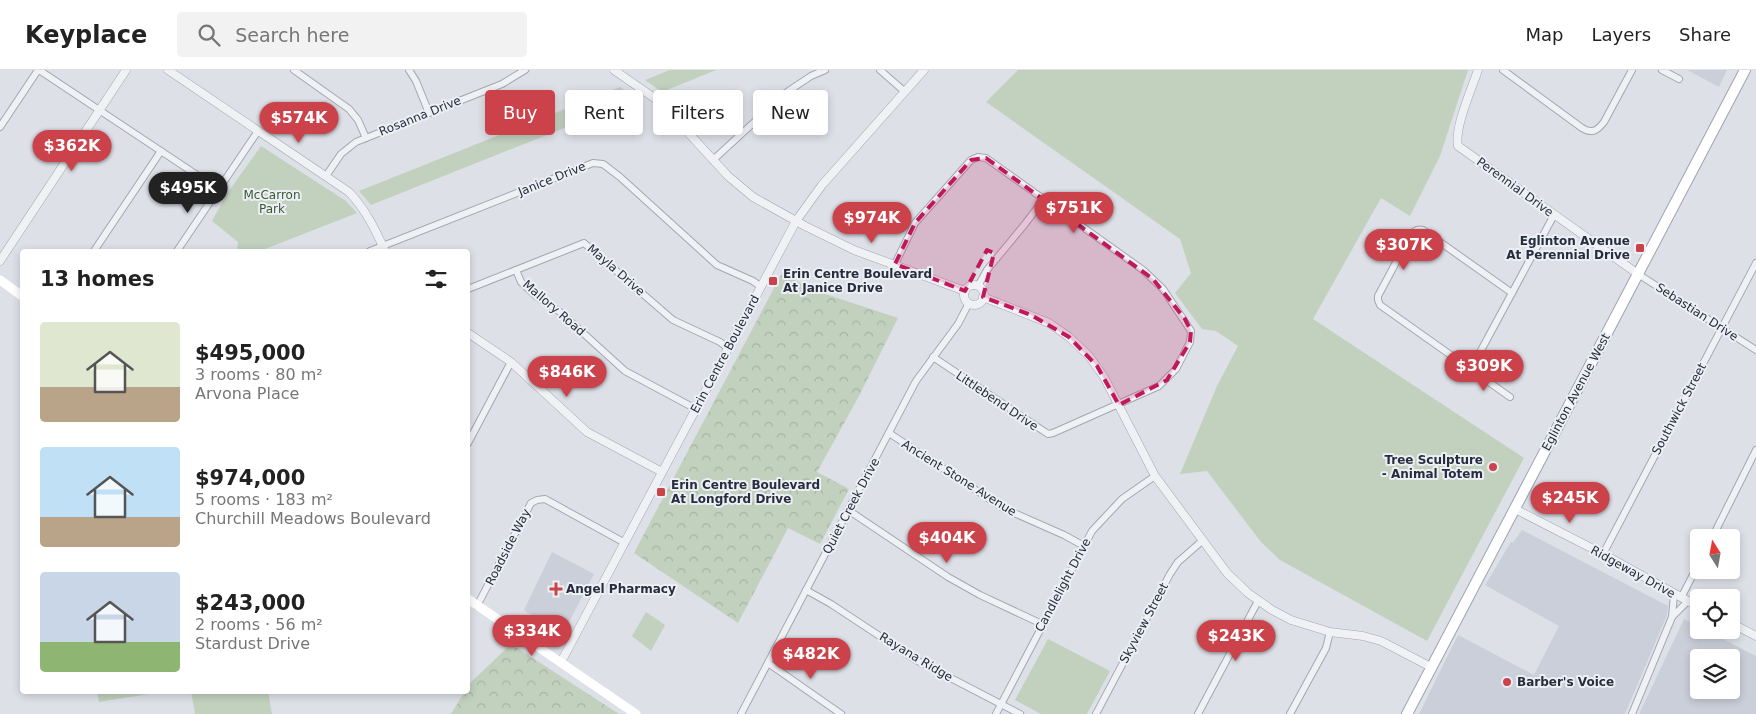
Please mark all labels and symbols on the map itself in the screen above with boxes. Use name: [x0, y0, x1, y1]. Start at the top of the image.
street label: Rosanna Drive: [377, 93, 463, 139]
pin: $574K: [264, 102, 334, 144]
pin: $362K: [37, 129, 107, 172]
street label: Perennial Drive: [1474, 155, 1556, 219]
street label: Janice Drive: [515, 159, 588, 199]
pin: $495K: [153, 172, 223, 214]
park label: McCarron Park: [243, 188, 301, 216]
pin: $751K: [1039, 191, 1109, 234]
pin: $974K: [837, 202, 907, 244]
pin: $307K: [1369, 228, 1439, 271]
place label: Eglinton Avenue At Perennial Drive: [1506, 234, 1630, 262]
street label: Mayla Drive: [584, 241, 648, 299]
marker: Eglinton Avenue At Perennial Drive: [1634, 242, 1646, 254]
place label: Erin Centre Boulevard At Janice Drive: [783, 267, 932, 295]
marker: Erin Centre Boulevard At Janice Drive: [767, 275, 779, 287]
street label: Mallory Road: [520, 277, 588, 339]
street label: Sebastian Drive: [1653, 280, 1741, 344]
street label: Erin Centre Boulevard: [688, 292, 762, 416]
street label: Eglinton Avenue West: [1539, 331, 1613, 453]
pin: $309K: [1449, 350, 1519, 392]
pin: $846K: [532, 356, 602, 398]
street label: Southwick Street: [1649, 360, 1709, 457]
street label: Littlebend Drive: [953, 368, 1041, 434]
street label: Ancient Stone Avenue: [899, 437, 1019, 519]
place label: Tree Sculpture - Animal Totem: [1382, 453, 1483, 481]
street label: Quiet Creek Drive: [820, 456, 882, 556]
marker: Tree Sculpture - Animal Totem: [1487, 461, 1499, 473]
place label: Erin Centre Boulevard At Longford Drive: [671, 478, 820, 506]
pin: $245K: [1535, 482, 1605, 524]
marker: Erin Centre Boulevard At Longford Drive: [655, 486, 667, 498]
street label: Roadside Way: [483, 506, 533, 588]
pin: $404K: [912, 522, 982, 564]
north arrow: [1690, 529, 1740, 579]
street label: Candlelight Drive: [1032, 536, 1094, 634]
street label: Ridgeway Drive: [1588, 543, 1678, 601]
street label: Skyview Street: [1117, 580, 1171, 666]
place label: Angel Pharmacy: [566, 582, 676, 596]
marker: Angel Pharmacy: [550, 583, 562, 595]
pin: $334K: [497, 614, 567, 657]
pin: $243K: [1201, 620, 1271, 662]
street label: Rayana Ridge: [877, 630, 955, 684]
pin: $482K: [776, 638, 846, 680]
place label: Barber's Voice: [1517, 675, 1614, 689]
marker: Barber's Voice: [1501, 676, 1513, 688]

